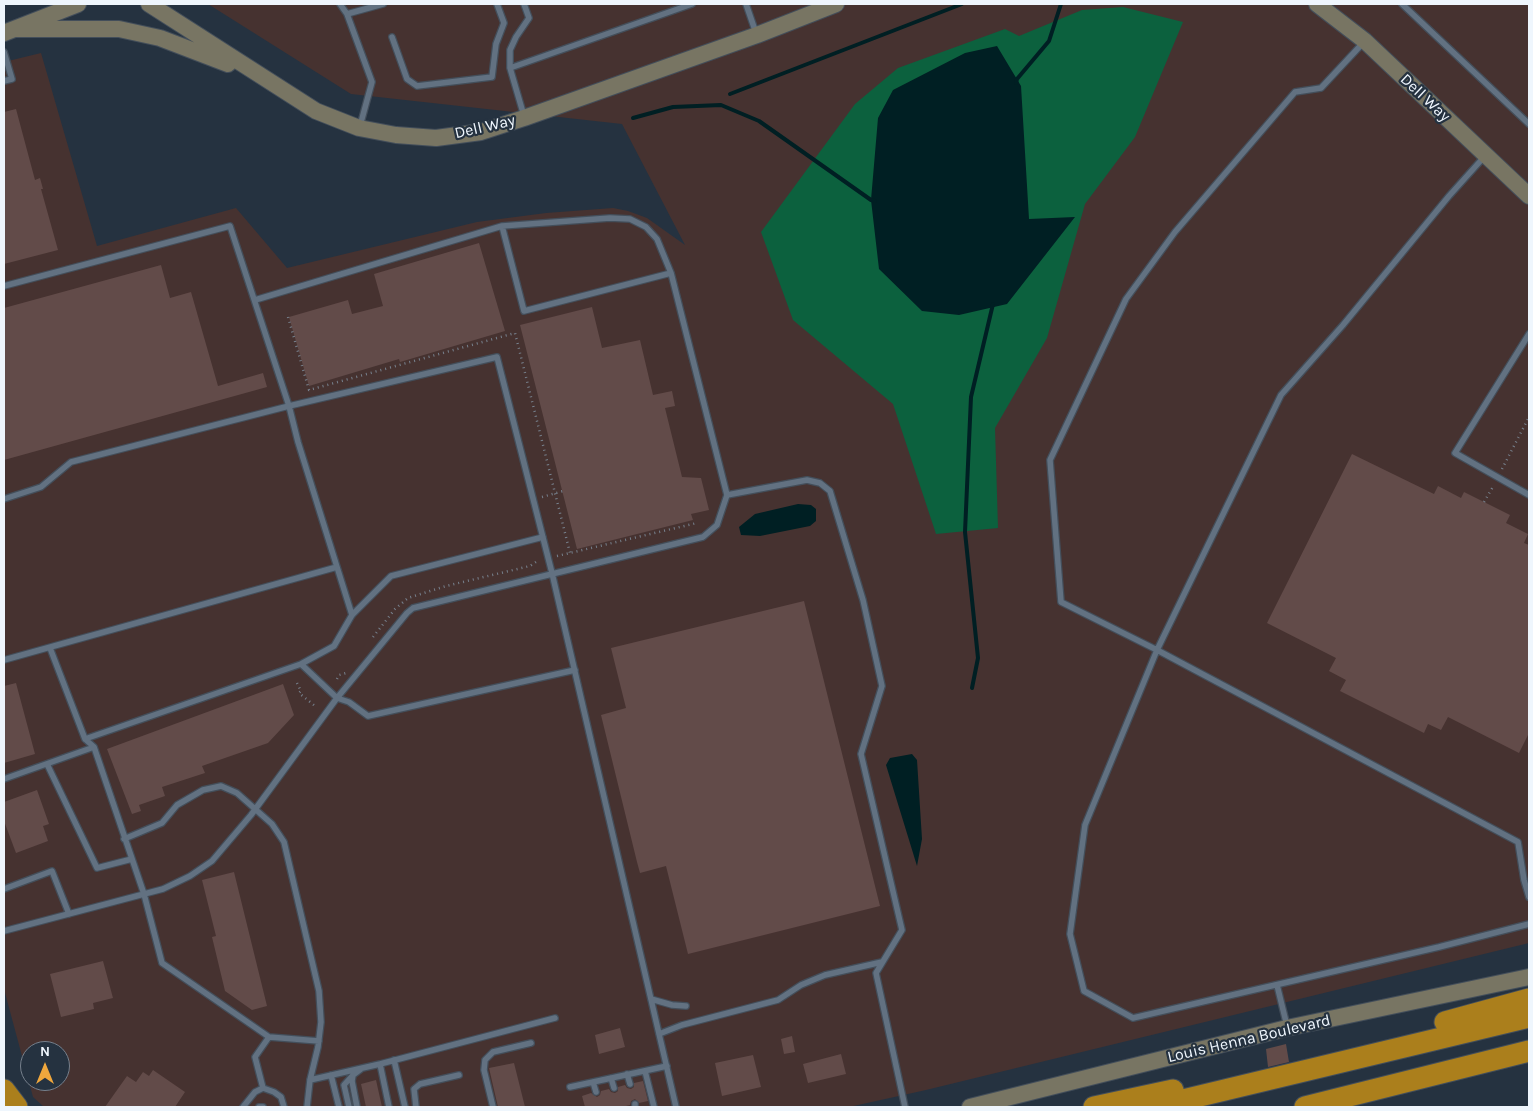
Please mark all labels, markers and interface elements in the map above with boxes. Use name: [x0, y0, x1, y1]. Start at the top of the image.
street label: Dell Way: [1396, 70, 1454, 126]
street label: Dell Way: [453, 111, 517, 143]
street label: Louis Henna Boulevard: [1166, 1011, 1332, 1067]
north arrow: [20, 1041, 70, 1091]
text: N: [40, 1043, 50, 1060]

